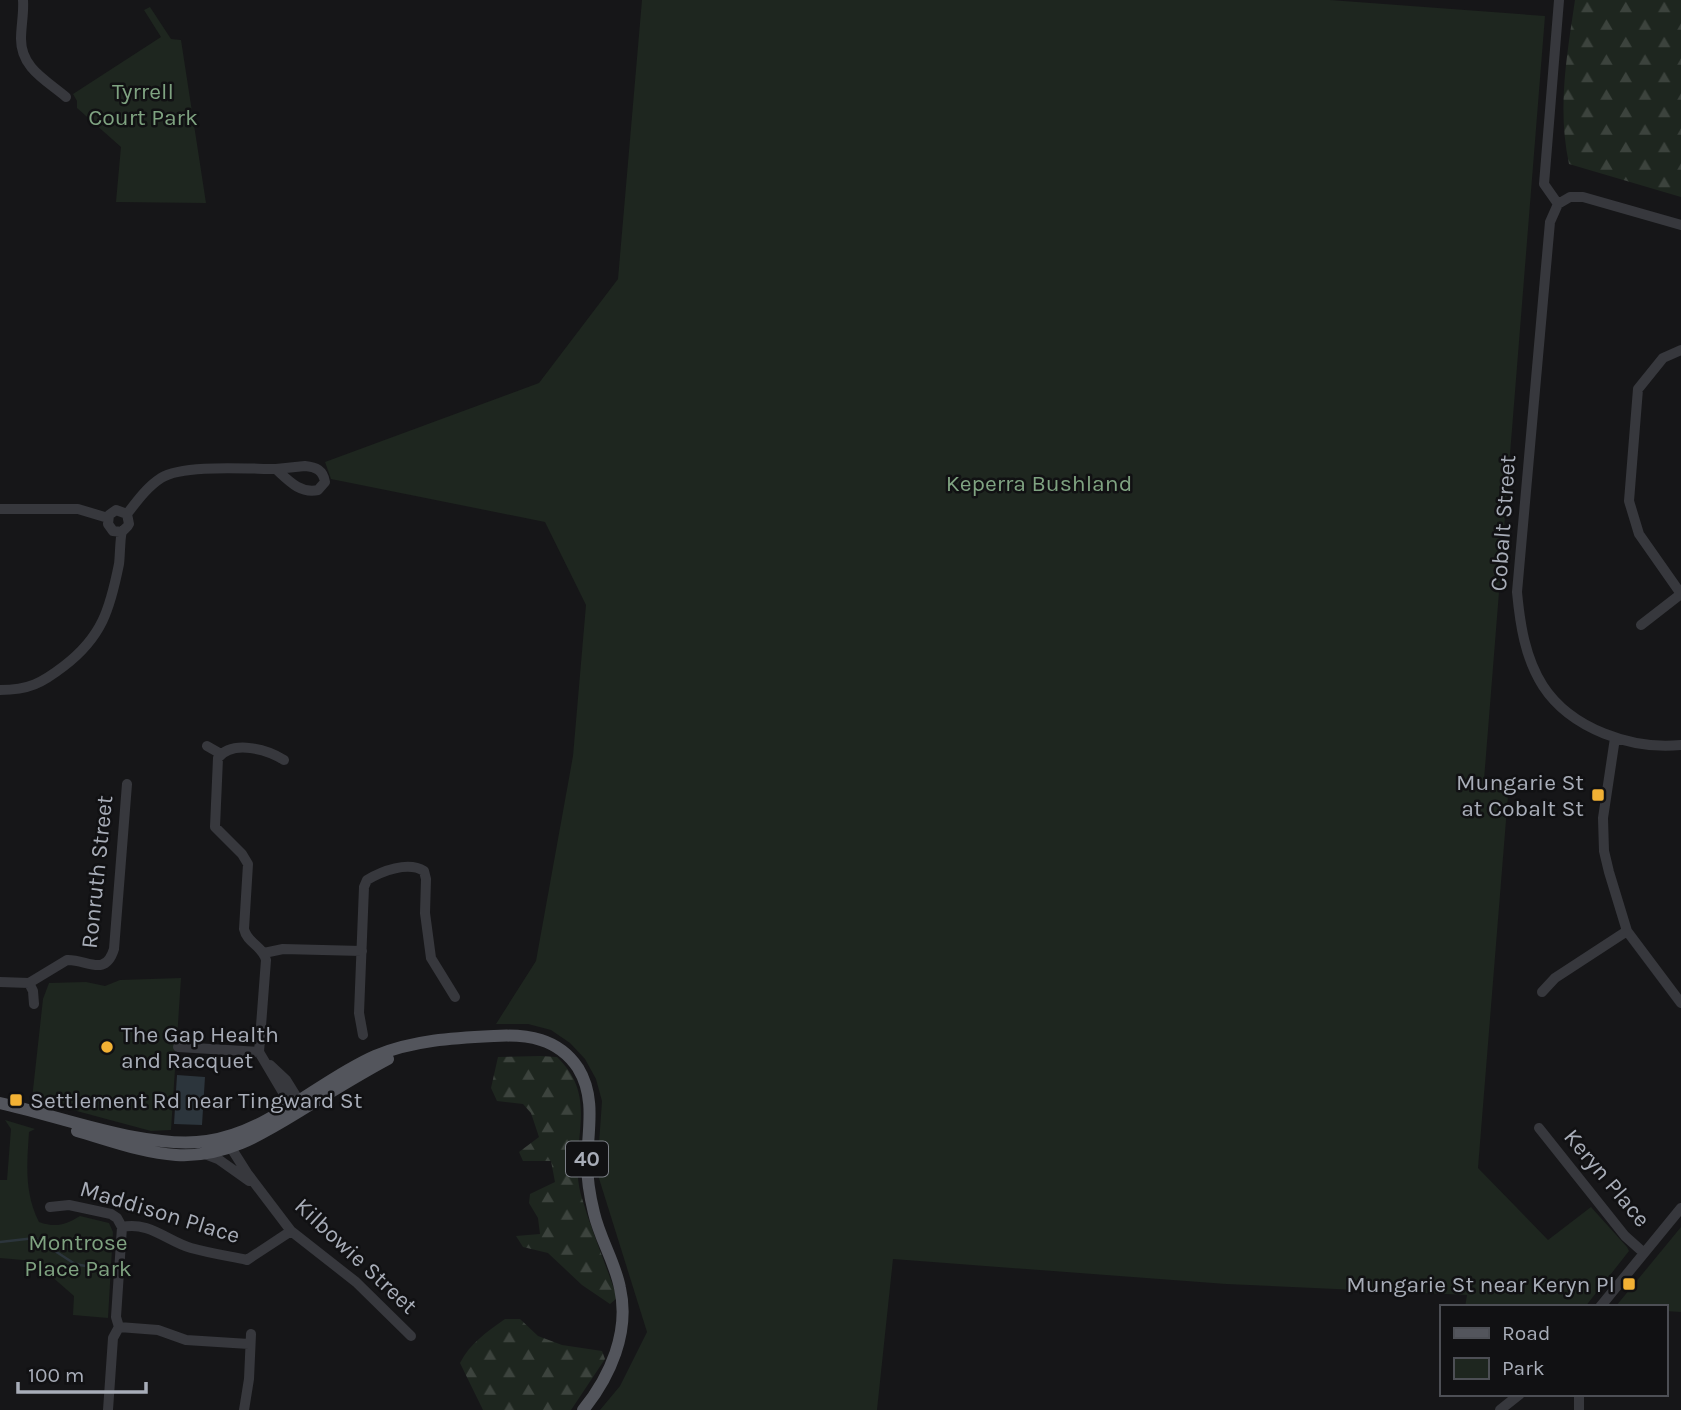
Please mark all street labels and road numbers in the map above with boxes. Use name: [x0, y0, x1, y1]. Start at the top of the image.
street label: Cobalt Street: [1485, 454, 1521, 592]
street label: Ronruth Street: [76, 794, 119, 950]
street label: Keryn Place: [1558, 1123, 1656, 1233]
road number: 40: [566, 1142, 608, 1176]
street label: Maddison Place: [77, 1175, 243, 1249]
street label: Kilbowie Street: [289, 1192, 423, 1320]

